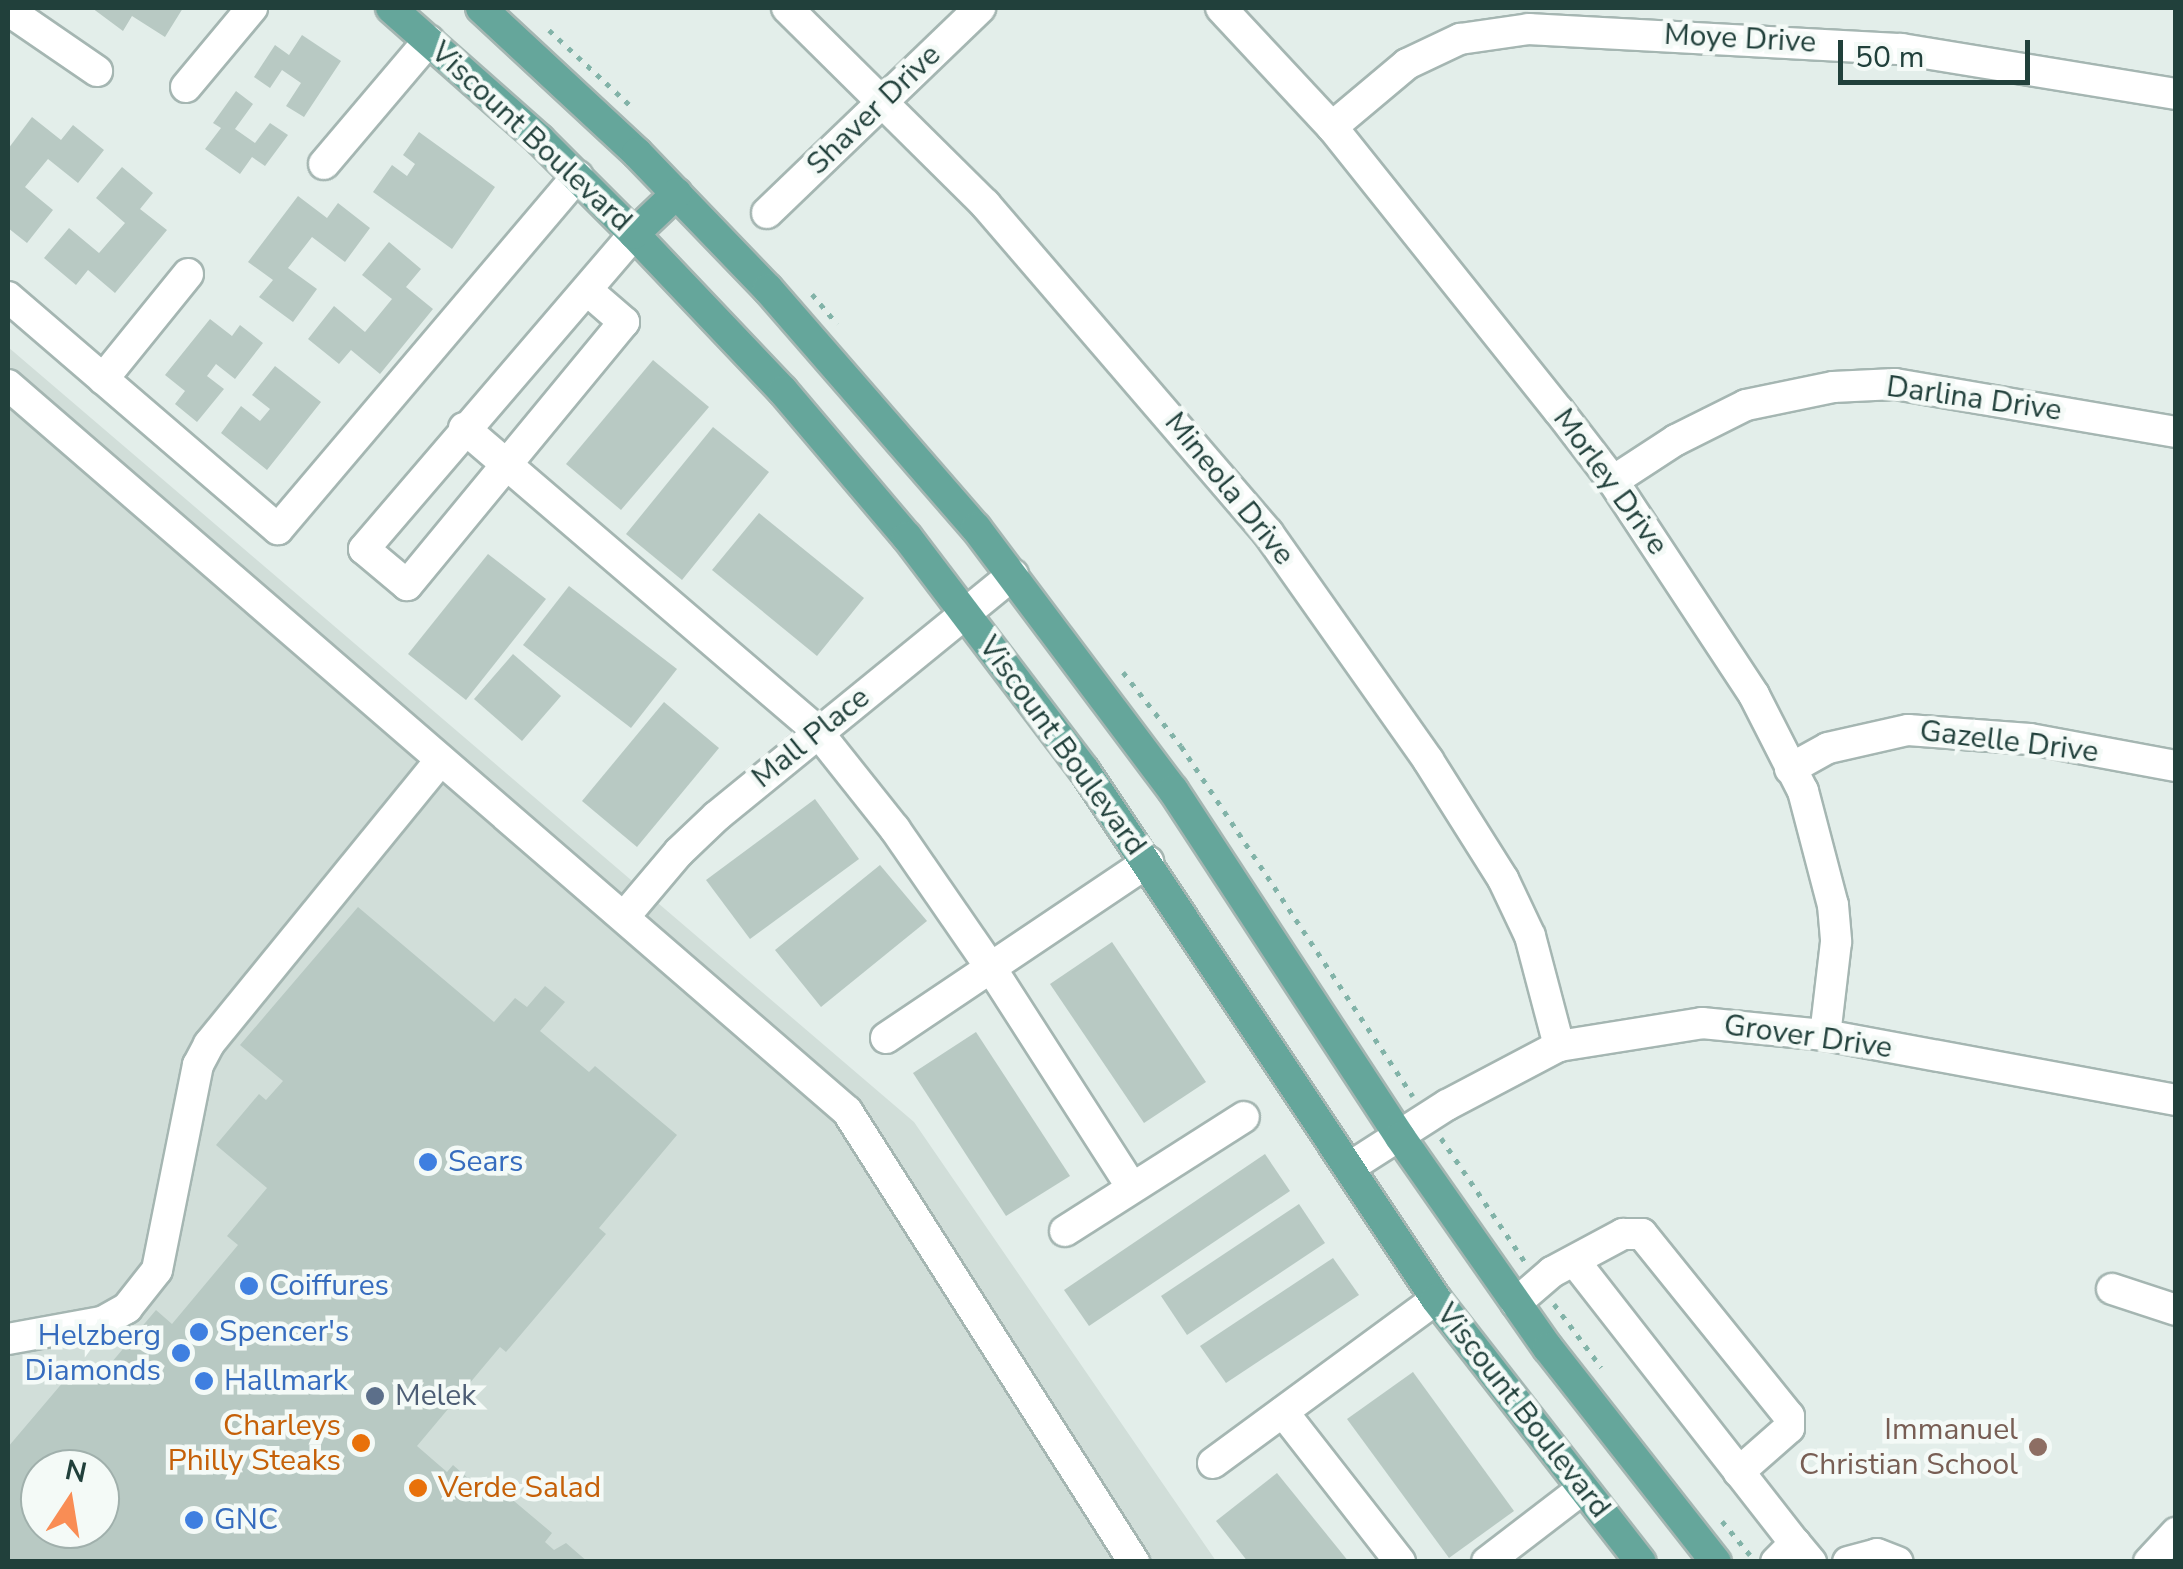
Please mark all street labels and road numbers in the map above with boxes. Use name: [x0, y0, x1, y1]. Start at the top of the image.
street label: Moye Drive: [1663, 17, 1817, 61]
street label: Viscount Boulevard: [423, 35, 639, 239]
street label: Shaver Drive: [800, 37, 948, 183]
street label: Darlina Drive: [1884, 369, 2064, 429]
street label: Morley Drive: [1545, 402, 1675, 562]
street label: Mineola Drive: [1157, 405, 1301, 573]
street label: Viscount Boulevard: [971, 630, 1153, 862]
street label: Mall Place: [745, 680, 877, 796]
street label: Gazelle Drive: [1918, 713, 2100, 771]
street label: Grover Drive: [1722, 1007, 1894, 1067]
street label: Viscount Boulevard: [1428, 1297, 1618, 1525]

